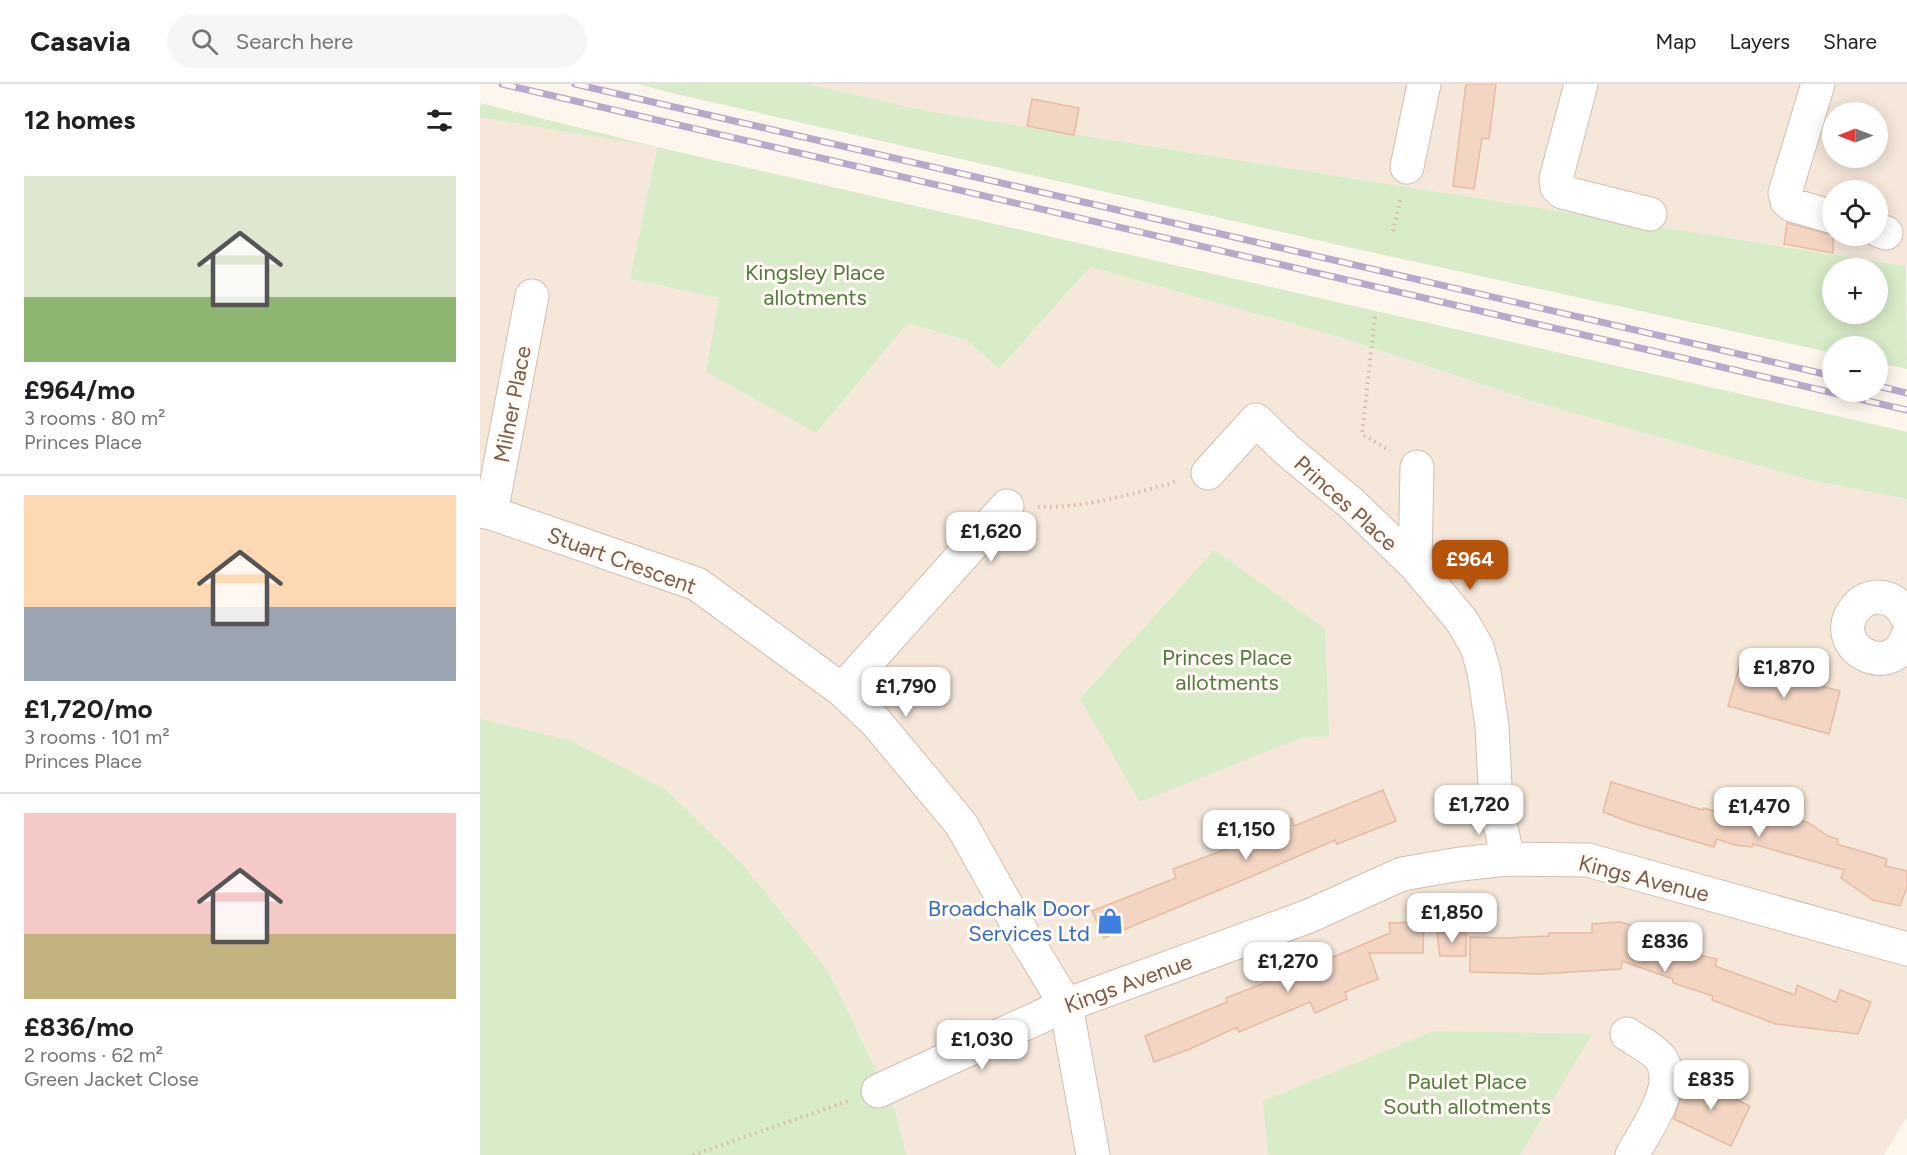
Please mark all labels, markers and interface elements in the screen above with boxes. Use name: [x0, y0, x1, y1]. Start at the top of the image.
search box: [167, 14, 587, 68]
text: Casavia: [30, 24, 131, 58]
icon: search: [188, 25, 221, 58]
text: Search here: [236, 28, 353, 55]
text: Map: [1656, 29, 1696, 54]
text: Layers: [1729, 29, 1790, 54]
text: Share: [1823, 29, 1877, 54]
north arrow: [1822, 102, 1888, 168]
map controls: [1822, 102, 1888, 402]
text: 12 homes: [24, 104, 135, 136]
icon: filters: [423, 104, 456, 137]
button: locate: [1822, 180, 1888, 246]
icon: home: [186, 215, 294, 323]
button: +: [1822, 258, 1888, 324]
park label: Kingsley Place allotments: [745, 259, 885, 311]
button: −: [1822, 336, 1888, 402]
street label: Milner Place: [488, 343, 537, 465]
text: £964/mo: [24, 374, 135, 406]
text: 3 rooms · 80 m²: [24, 406, 165, 430]
text: Princes Place: [24, 430, 142, 454]
street label: Princes Place: [1288, 450, 1403, 557]
pin: £1,620: [942, 512, 1040, 563]
text: £1,620: [960, 519, 1022, 543]
street label: Stuart Crescent: [544, 521, 700, 600]
icon: home: [186, 534, 294, 642]
pin: £964: [1434, 540, 1506, 591]
text: £964: [1446, 547, 1494, 571]
park label: Princes Place allotments: [1162, 644, 1292, 696]
pin: £1,870: [1735, 648, 1833, 699]
text: £1,870: [1753, 655, 1815, 679]
pin: £1,790: [857, 667, 955, 718]
text: £1,790: [875, 674, 937, 698]
text: £1,720/mo: [24, 693, 153, 725]
text: 3 rooms · 101 m²: [24, 725, 170, 749]
text: Princes Place: [24, 749, 142, 773]
pin: £1,720: [1430, 785, 1528, 836]
pin: £1,470: [1710, 787, 1808, 838]
text: £1,720: [1448, 792, 1510, 816]
text: £1,470: [1728, 794, 1790, 818]
pin: £1,150: [1197, 810, 1295, 861]
text: £1,150: [1217, 817, 1275, 841]
street label: Kings Avenue: [1576, 849, 1712, 908]
icon: home: [186, 852, 294, 960]
pin: £1,850: [1403, 893, 1501, 944]
place label: Broadchalk Door Services Ltd: [928, 895, 1091, 947]
text: £1,850: [1421, 900, 1483, 924]
shop icon: Broadchalk Door Services Ltd: [1095, 906, 1125, 936]
pin: £836: [1629, 922, 1701, 973]
text: £836: [1642, 929, 1688, 953]
pin: £1,270: [1239, 942, 1337, 993]
street label: Kings Avenue: [1061, 948, 1196, 1019]
text: £1,270: [1257, 949, 1319, 973]
text: £836/mo: [24, 1011, 134, 1043]
pin: £1,030: [933, 1020, 1031, 1071]
text: £1,030: [951, 1027, 1013, 1051]
text: 2 rooms · 62 m²: [24, 1043, 163, 1067]
pin: £835: [1675, 1060, 1747, 1111]
text: Green Jacket Close: [24, 1067, 199, 1091]
text: £835: [1688, 1067, 1734, 1091]
park label: Paulet Place South allotments: [1383, 1068, 1551, 1120]

